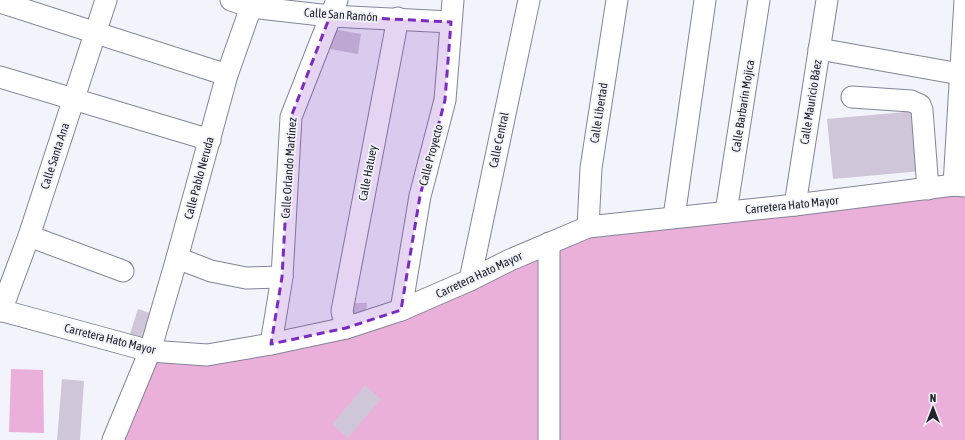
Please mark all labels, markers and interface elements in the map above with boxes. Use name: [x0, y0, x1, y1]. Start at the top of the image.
street label: Calle San Ramón: [304, 5, 378, 25]
street label: Calle Mauricio Báez: [797, 58, 825, 145]
street label: Calle Barbarín Mojica: [729, 59, 757, 153]
street label: Calle Libertad: [587, 82, 611, 144]
street label: Calle Central: [486, 110, 512, 169]
street label: Calle Orlando Martínez: [278, 116, 300, 219]
street label: Calle Santa Ana: [38, 121, 72, 191]
street label: Calle Proyecto: [416, 122, 446, 187]
street label: Calle Pablo Neruda: [181, 135, 217, 221]
street label: Calle Hatuey: [356, 144, 380, 202]
street label: Carretera Hato Mayor: [745, 193, 840, 217]
street label: Carretera Hato Mayor: [434, 249, 525, 301]
street label: Carretera Hato Mayor: [63, 321, 158, 357]
north arrow: [913, 388, 953, 428]
text: N: [930, 392, 936, 404]

